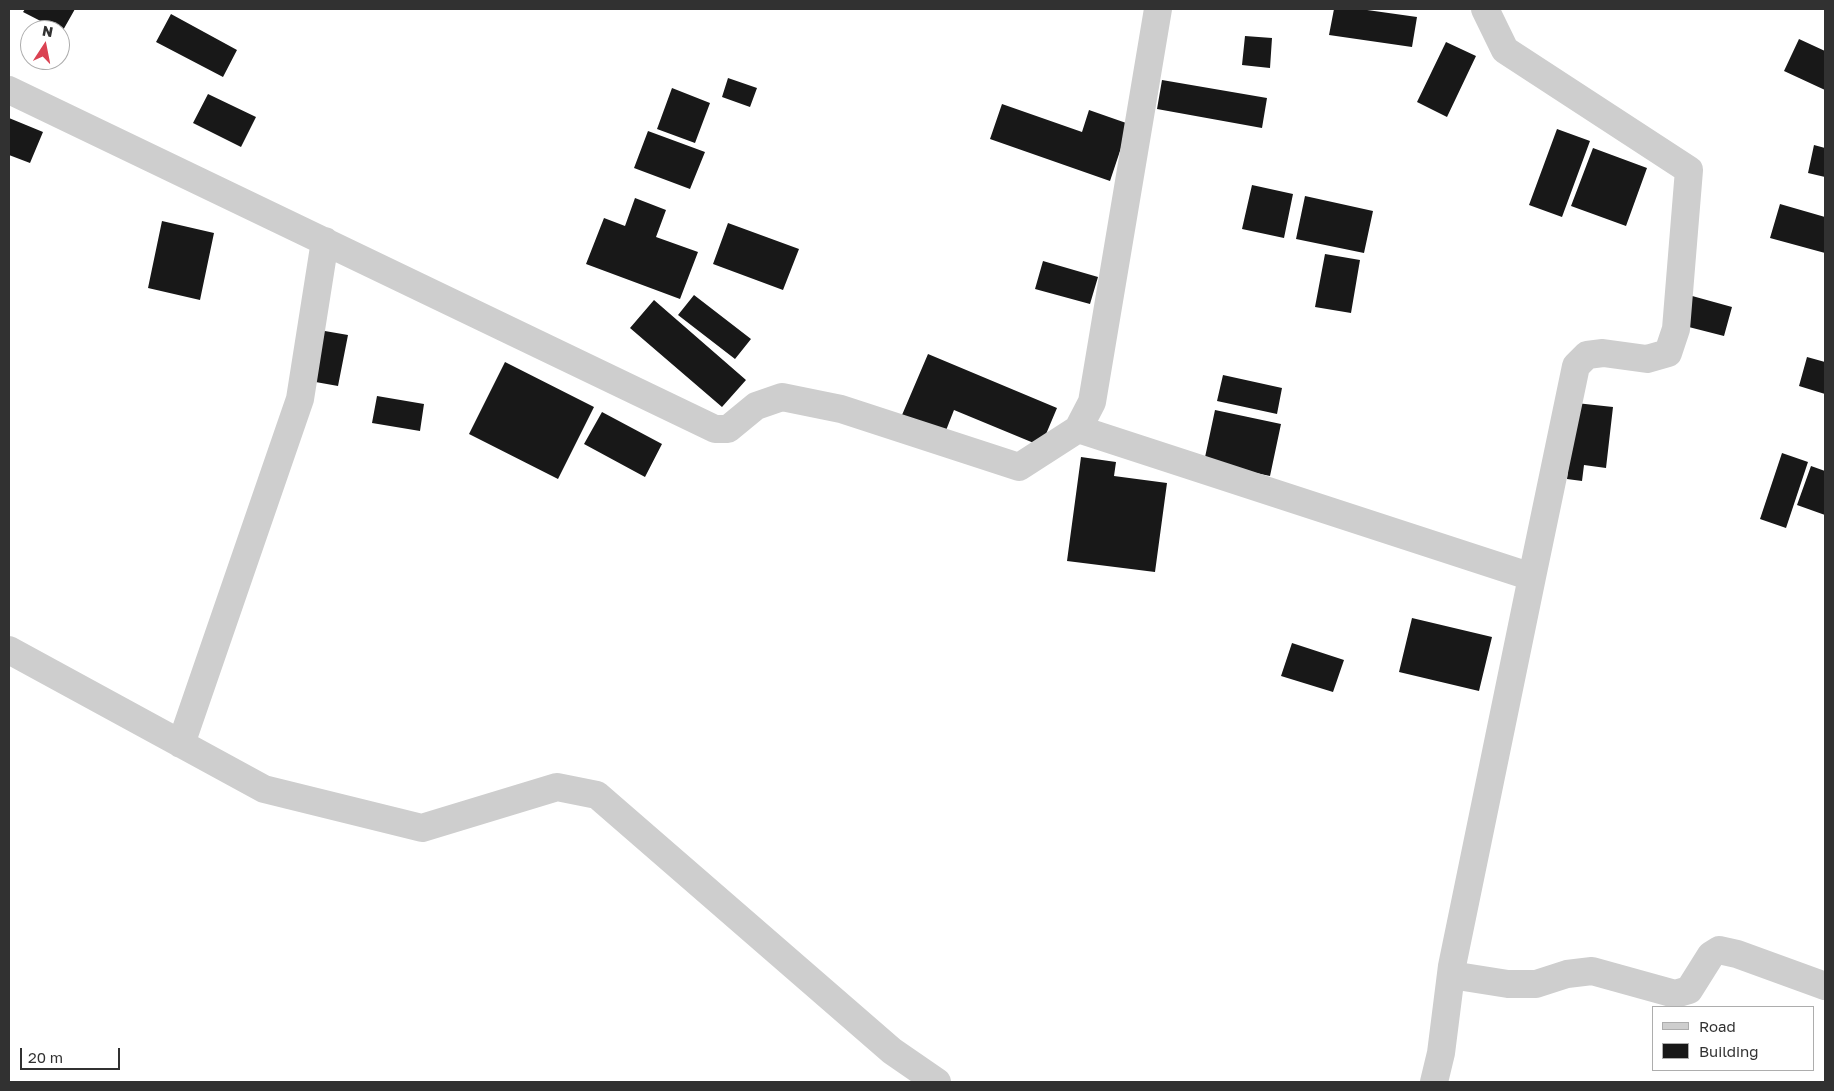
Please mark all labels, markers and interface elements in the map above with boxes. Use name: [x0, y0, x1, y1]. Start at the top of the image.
north arrow: [20, 20, 70, 70]
text: N: [41, 21, 55, 40]
legend: [1652, 1006, 1814, 1071]
text: Road: [1699, 1017, 1736, 1035]
scale bar: [22, 1038, 122, 1070]
text: Building: [1699, 1042, 1759, 1060]
text: 20 m: [28, 1048, 63, 1066]

